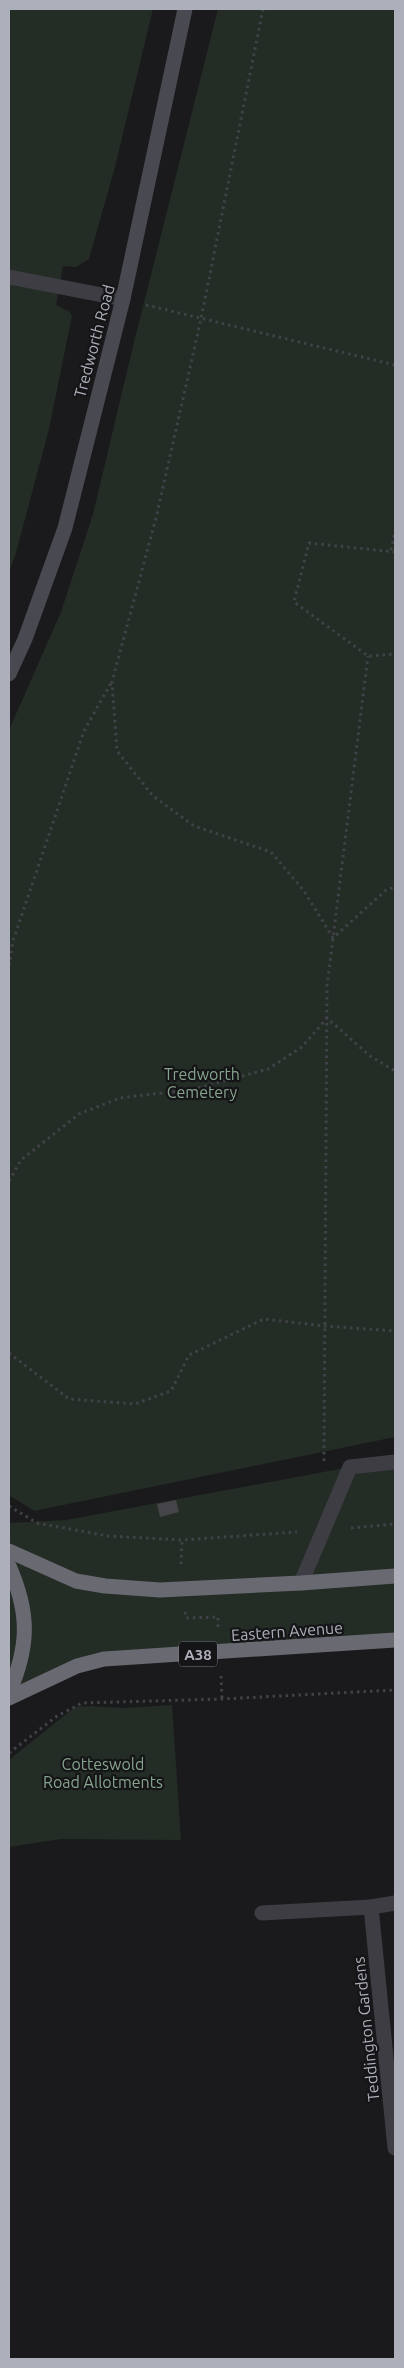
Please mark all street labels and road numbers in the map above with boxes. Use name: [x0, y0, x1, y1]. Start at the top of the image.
street label: Tredworth Road: [70, 282, 118, 400]
street label: Eastern Avenue: [231, 1618, 343, 1644]
road number: A38: [179, 1642, 217, 1666]
street label: Teddington Gardens: [349, 1956, 383, 2102]

